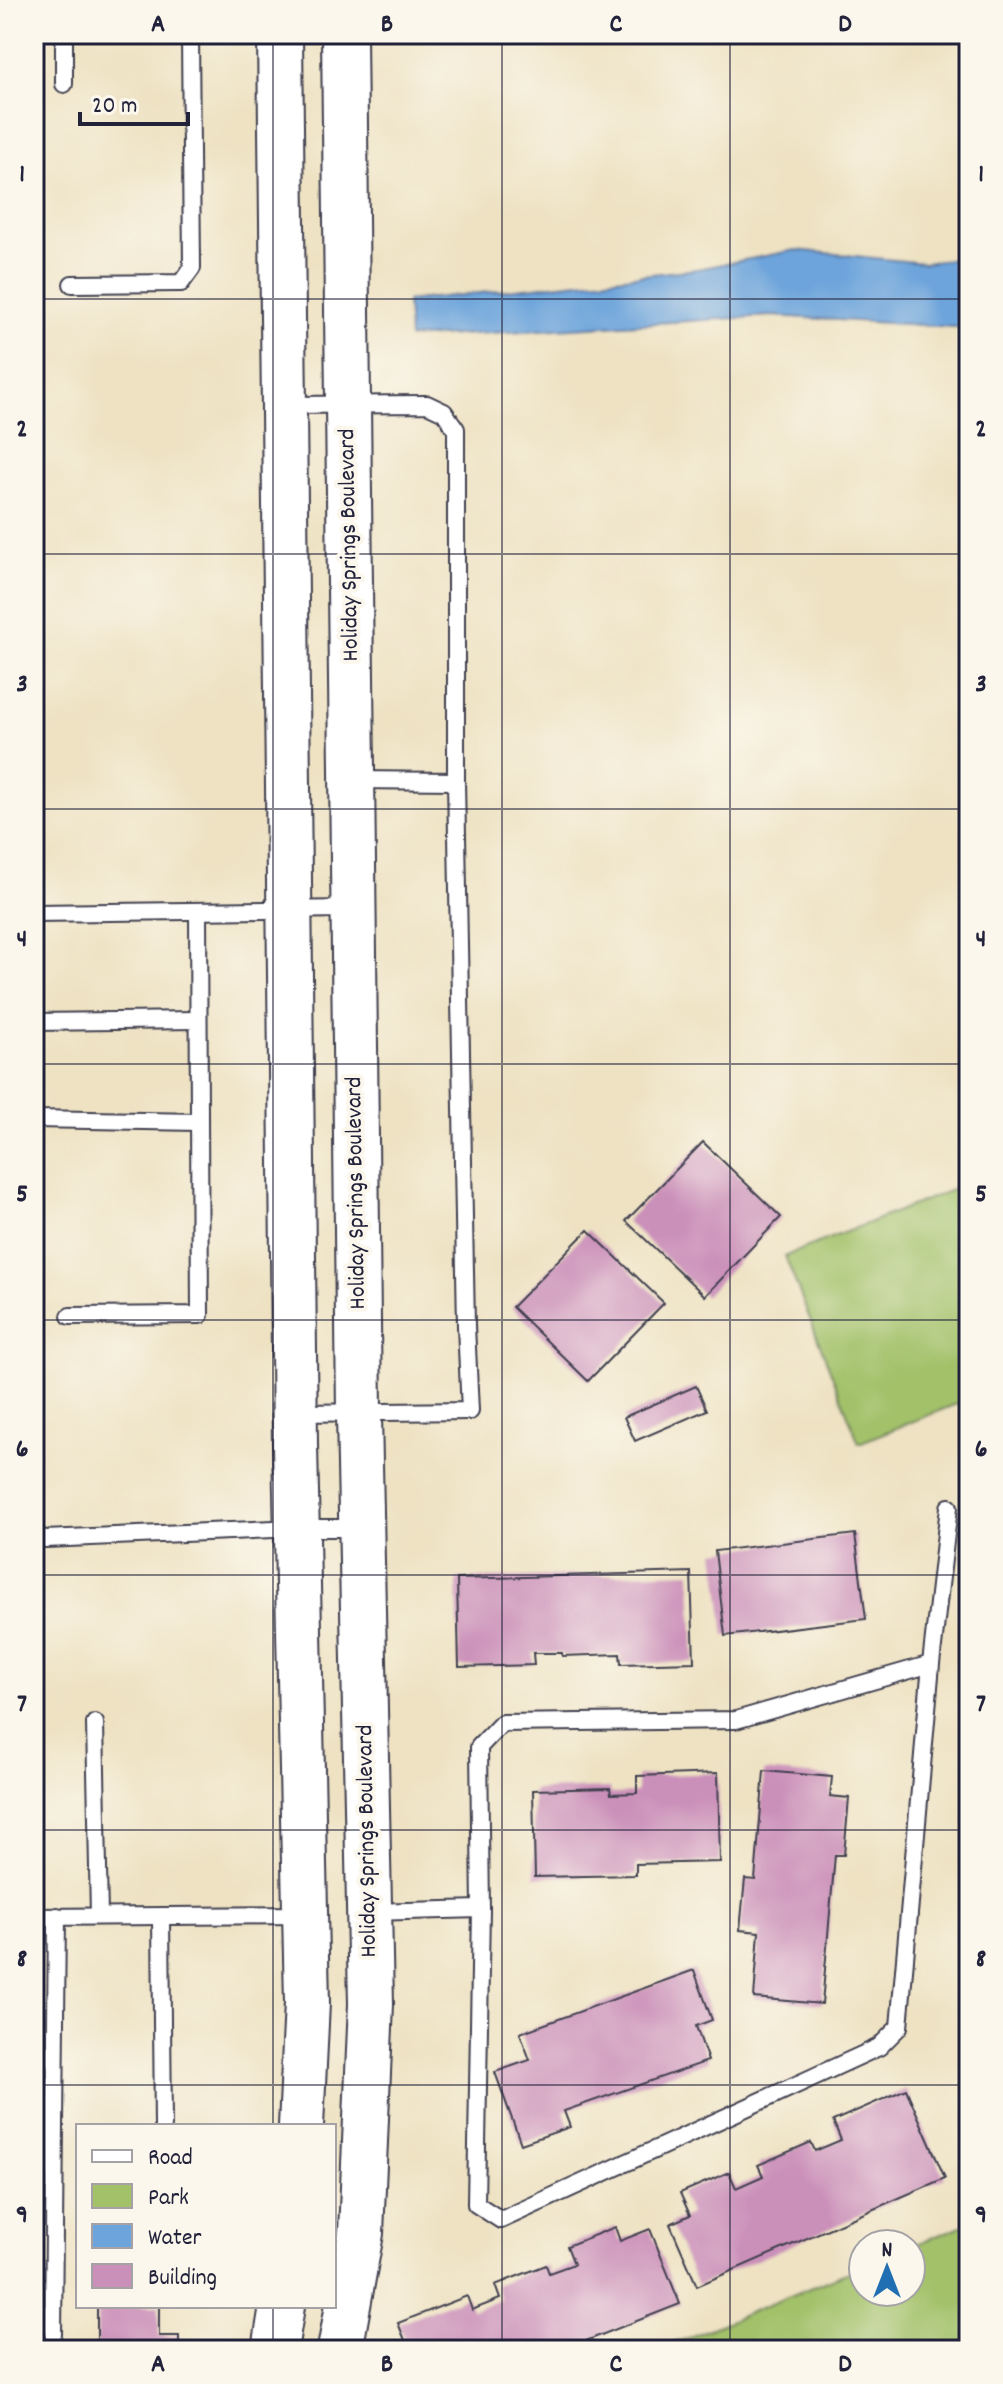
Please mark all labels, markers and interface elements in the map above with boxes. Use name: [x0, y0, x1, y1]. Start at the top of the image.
text: A: [151, 7, 165, 44]
text: B: [381, 7, 393, 44]
text: C: [610, 7, 623, 44]
text: D: [838, 7, 852, 44]
scale bar: [80, 76, 188, 126]
text: 20 m: [92, 90, 138, 124]
text: 1: [19, 157, 25, 194]
text: 1: [978, 157, 984, 194]
text: 2: [16, 412, 28, 449]
text: 2: [975, 412, 987, 449]
street label: Holiday Springs Boulevard: [331, 428, 369, 662]
text: 3: [16, 667, 28, 704]
text: 3: [975, 667, 987, 704]
text: 4: [17, 922, 27, 959]
text: 4: [976, 922, 986, 959]
street label: Holiday Springs Boulevard: [338, 1076, 376, 1310]
text: 5: [16, 1177, 28, 1214]
text: 5: [975, 1177, 987, 1214]
text: 6: [16, 1432, 28, 1469]
text: 6: [975, 1432, 987, 1469]
text: 7: [17, 1687, 27, 1724]
text: 7: [976, 1687, 986, 1724]
street label: Holiday Springs Boulevard: [349, 1724, 387, 1958]
text: 8: [17, 1942, 27, 1979]
text: 8: [976, 1942, 986, 1979]
legend: [76, 2124, 336, 2308]
text: Road: [148, 2142, 193, 2176]
text: Park: [148, 2182, 189, 2216]
text: 9: [16, 2198, 28, 2235]
text: 9: [975, 2198, 987, 2235]
text: Water: [148, 2222, 201, 2256]
north arrow: [847, 2228, 927, 2308]
text: N: [882, 2236, 893, 2267]
text: Building: [148, 2262, 217, 2296]
text: A: [151, 2347, 165, 2384]
text: B: [381, 2347, 393, 2384]
text: C: [610, 2347, 623, 2384]
text: D: [838, 2347, 852, 2384]

